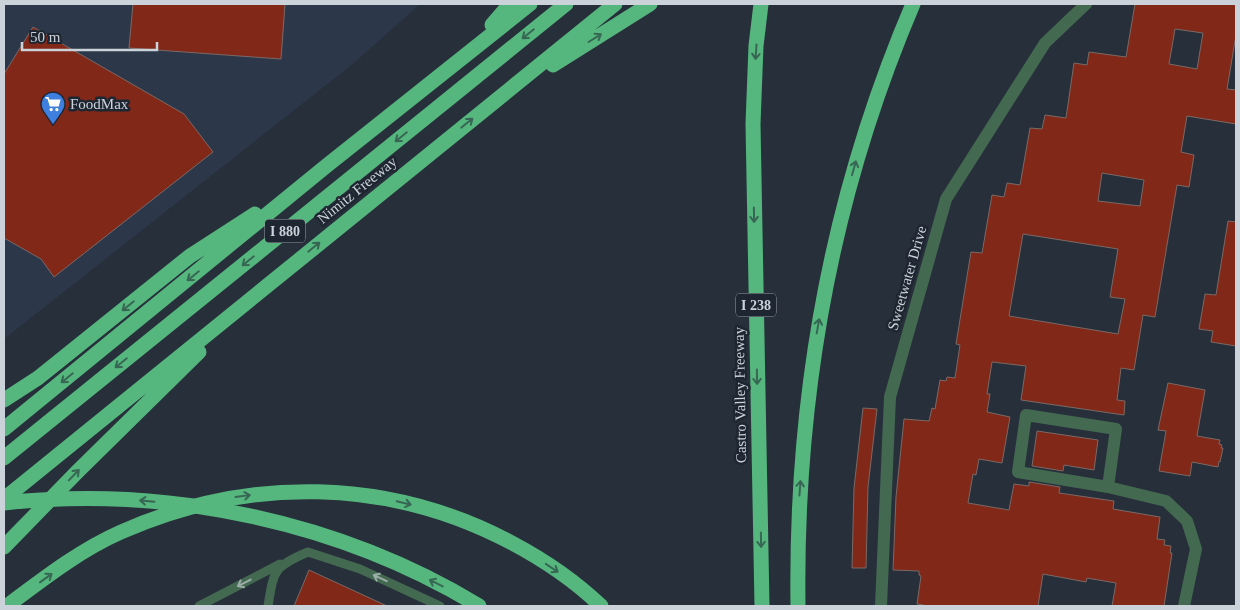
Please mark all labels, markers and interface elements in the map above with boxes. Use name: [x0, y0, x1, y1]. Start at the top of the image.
scale bar: [22, 20, 158, 52]
text: 50 m: [30, 29, 61, 45]
one-way arrow: [521, 29, 534, 40]
one-way arrow: [588, 33, 602, 43]
one-way arrow: [751, 44, 761, 60]
supermarket icon: FoodMax: [40, 91, 66, 125]
place label: FoodMax: [70, 96, 129, 112]
one-way arrow: [461, 118, 474, 129]
one-way arrow: [395, 131, 408, 142]
street label: Nimitz Freeway: [314, 153, 400, 227]
one-way arrow: [850, 160, 860, 176]
one-way arrow: [749, 206, 759, 222]
road number: I 880: [265, 220, 305, 242]
street label: Sweetwater Drive: [884, 224, 930, 332]
one-way arrow: [307, 242, 320, 253]
one-way arrow: [241, 255, 254, 266]
one-way arrow: [186, 270, 199, 281]
road number: I 238: [736, 294, 776, 316]
one-way arrow: [122, 300, 135, 311]
one-way arrow: [813, 318, 823, 334]
street label: Castro Valley Freeway: [731, 326, 749, 463]
one-way arrow: [115, 357, 128, 368]
one-way arrow: [752, 368, 762, 385]
one-way arrow: [60, 373, 73, 384]
one-way arrow: [68, 468, 80, 481]
one-way arrow: [795, 480, 805, 496]
one-way arrow: [235, 491, 251, 501]
one-way arrow: [139, 496, 155, 506]
one-way arrow: [396, 499, 412, 508]
one-way arrow: [756, 531, 766, 547]
one-way arrow: [545, 562, 559, 573]
one-way arrow: [39, 572, 53, 583]
one-way arrow: [373, 573, 388, 583]
one-way arrow: [429, 578, 444, 587]
one-way arrow: [237, 579, 252, 588]

